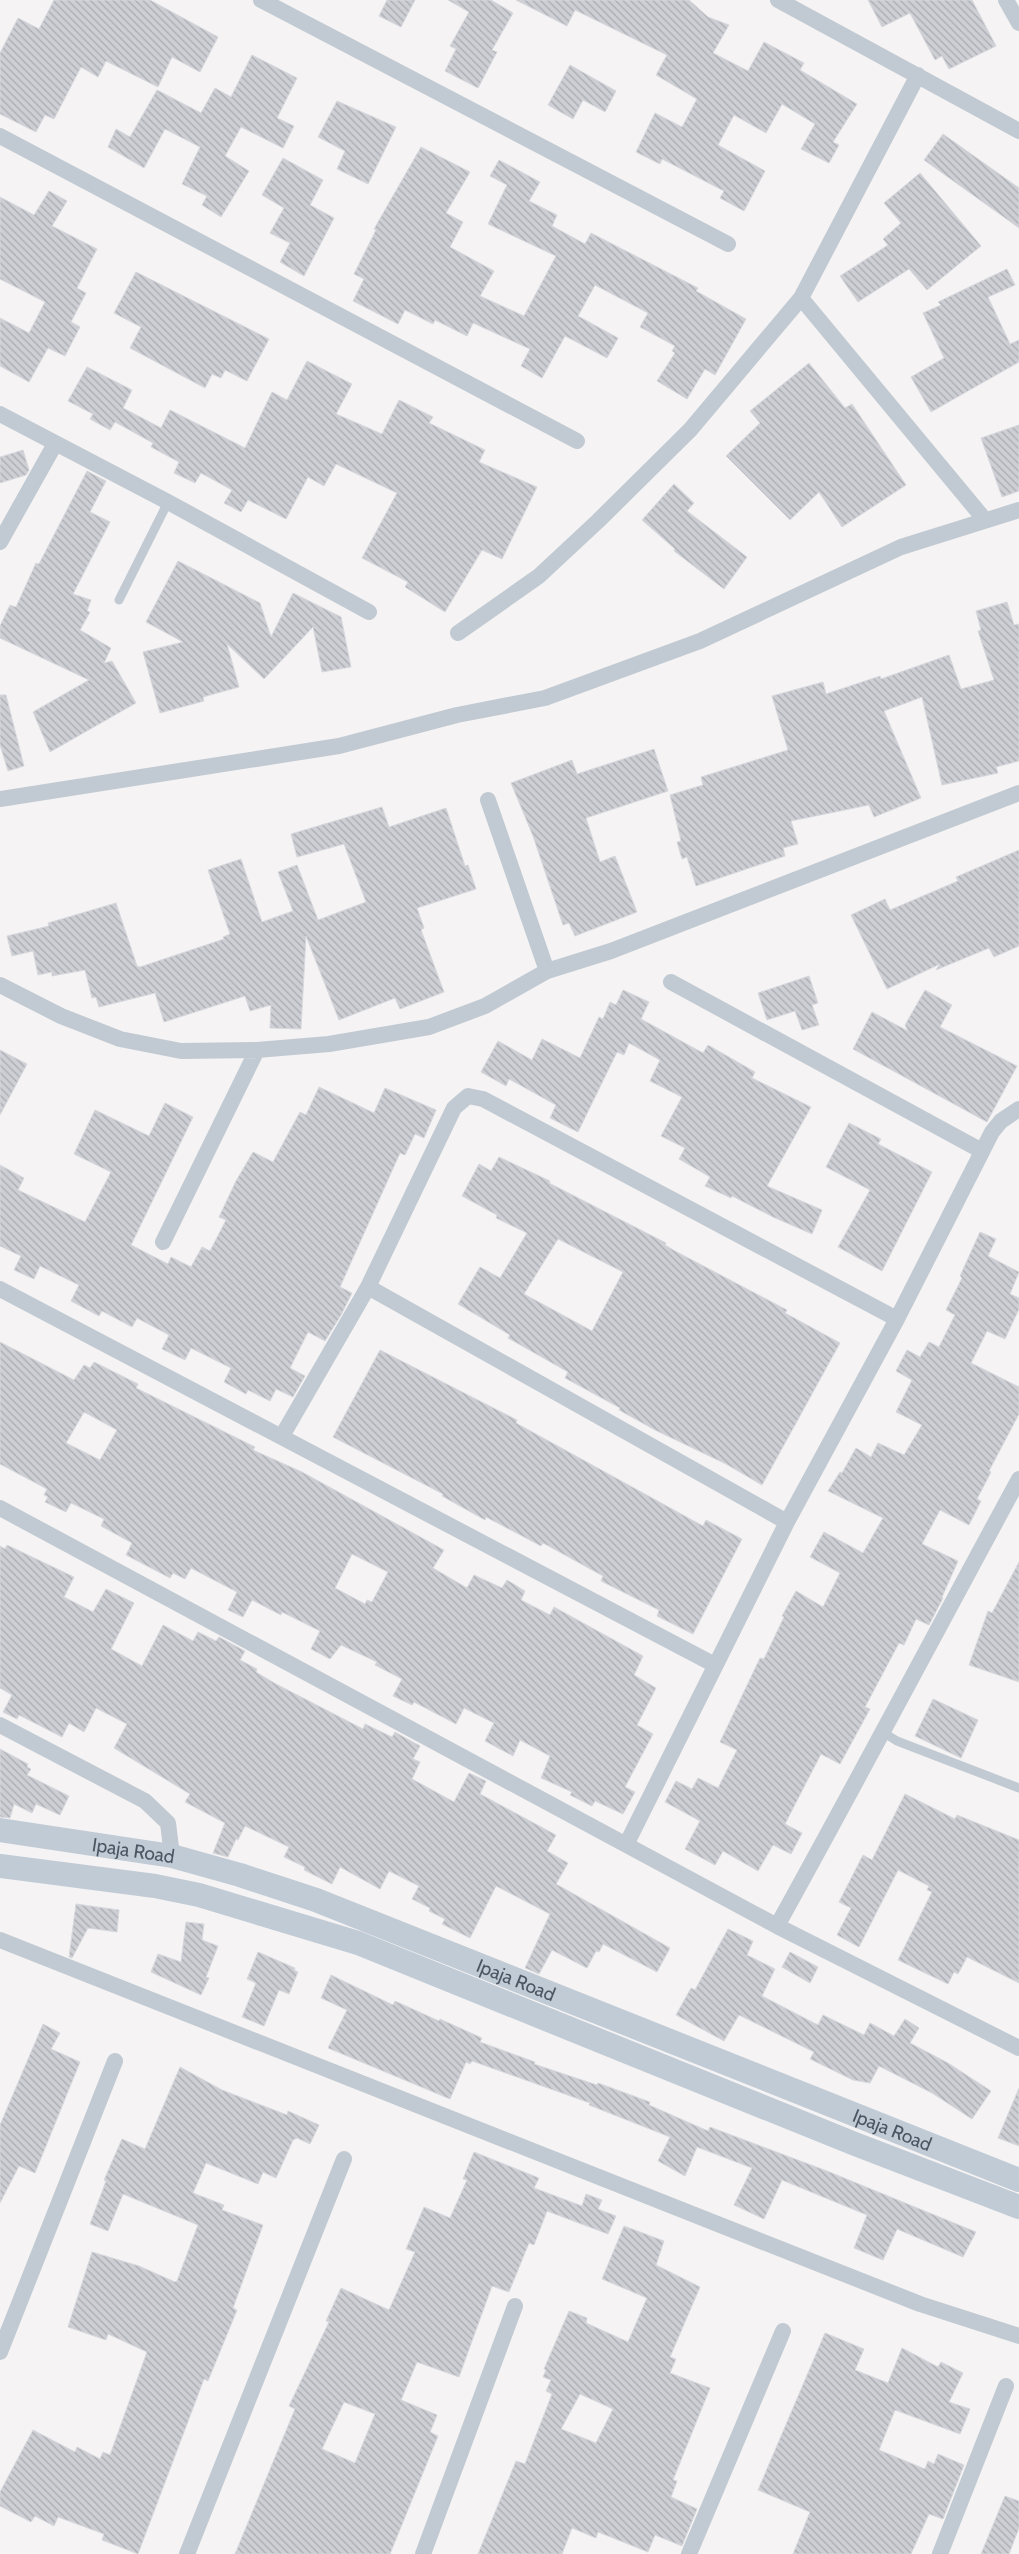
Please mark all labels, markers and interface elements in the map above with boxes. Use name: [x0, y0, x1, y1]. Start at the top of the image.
street label: Ipaja Road: [91, 1833, 176, 1868]
street label: Ipaja Road: [473, 1954, 559, 2006]
street label: Ipaja Road: [849, 2104, 935, 2156]

